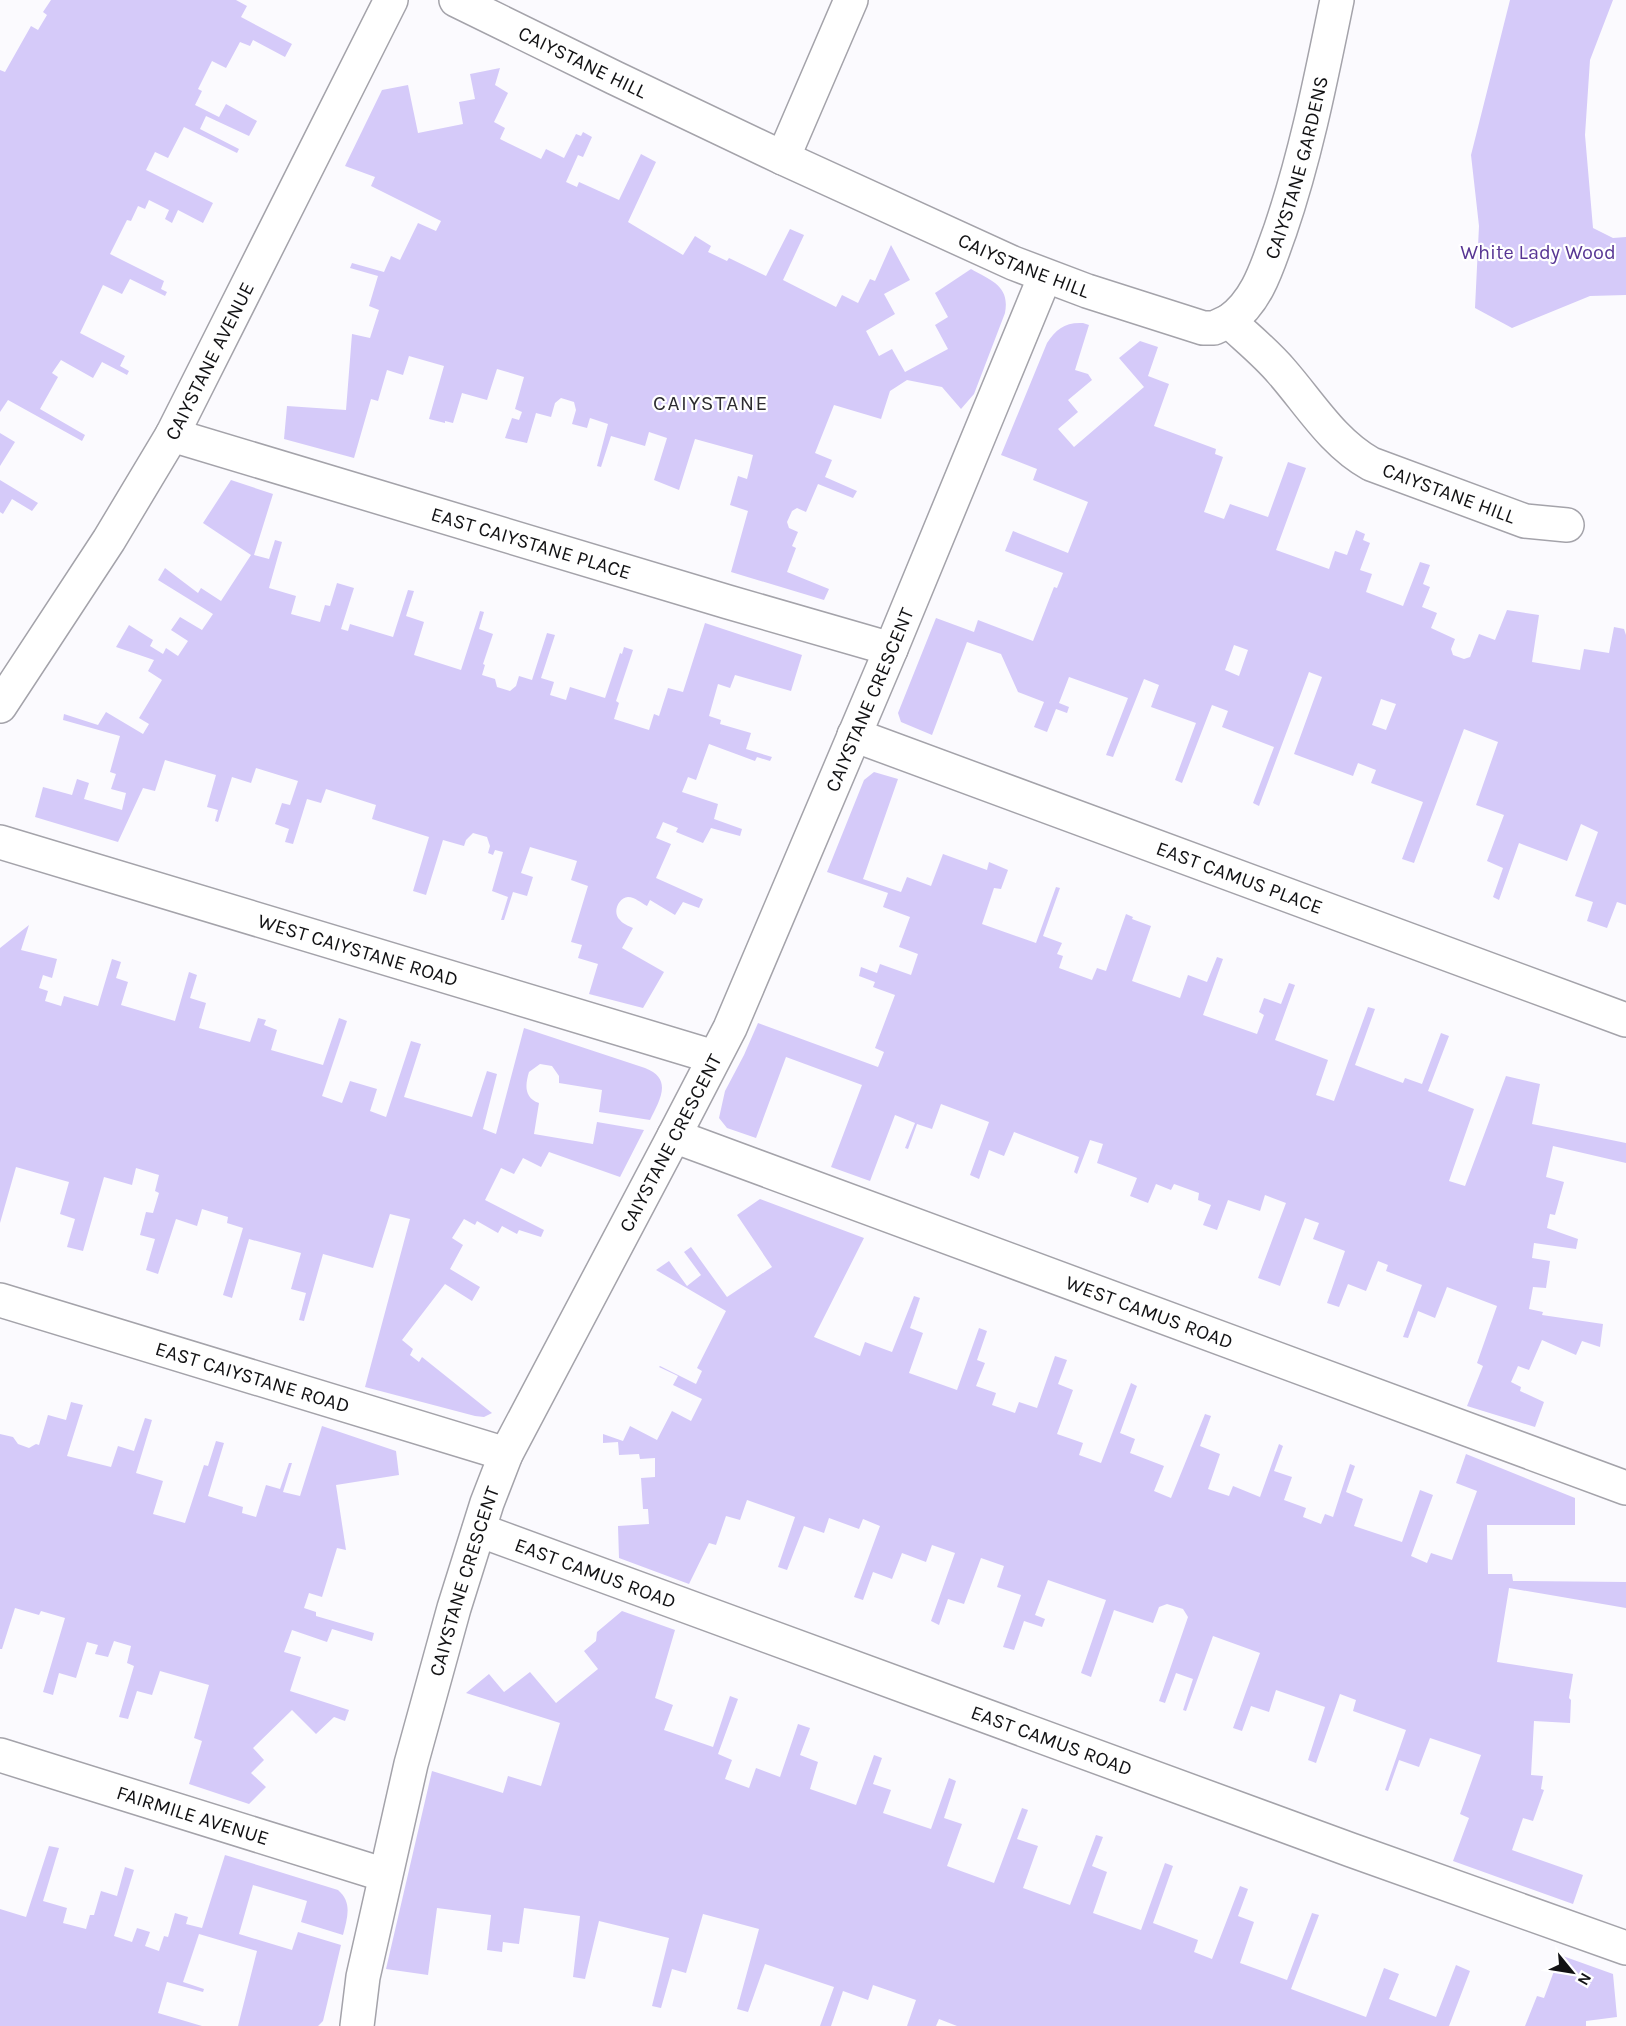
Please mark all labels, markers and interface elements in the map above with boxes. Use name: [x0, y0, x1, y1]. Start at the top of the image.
street label: CAIYSTANE HILL: [515, 21, 651, 103]
street label: CAIYSTANE GARDENS: [1259, 74, 1332, 262]
street label: CAIYSTANE HILL: [955, 228, 1093, 303]
park label: White Lady Wood: [1460, 241, 1616, 264]
street label: CAIYSTANE AVENUE: [160, 278, 259, 444]
district label: CAIYSTANE: [653, 391, 769, 415]
street label: CAIYSTANE HILL: [1379, 458, 1519, 528]
street label: EAST CAIYSTANE PLACE: [429, 502, 634, 584]
street label: CAIYSTANE CRESCENT: [820, 604, 918, 795]
street label: EAST CAMUS PLACE: [1153, 836, 1326, 919]
street label: WEST CAIYSTANE ROAD: [255, 909, 461, 991]
street label: CAIYSTANE CRESCENT: [614, 1050, 726, 1236]
street label: WEST CAMUS ROAD: [1063, 1270, 1236, 1353]
street label: EAST CAIYSTANE ROAD: [153, 1336, 352, 1417]
street label: CAIYSTANE CRESCENT: [424, 1483, 504, 1679]
street label: EAST CAMUS ROAD: [512, 1533, 679, 1613]
street label: EAST CAMUS ROAD: [968, 1700, 1135, 1780]
street label: FAIRMILE AVENUE: [114, 1781, 272, 1850]
north arrow: [1542, 1942, 1602, 2002]
text: N: [1573, 1970, 1596, 1989]

